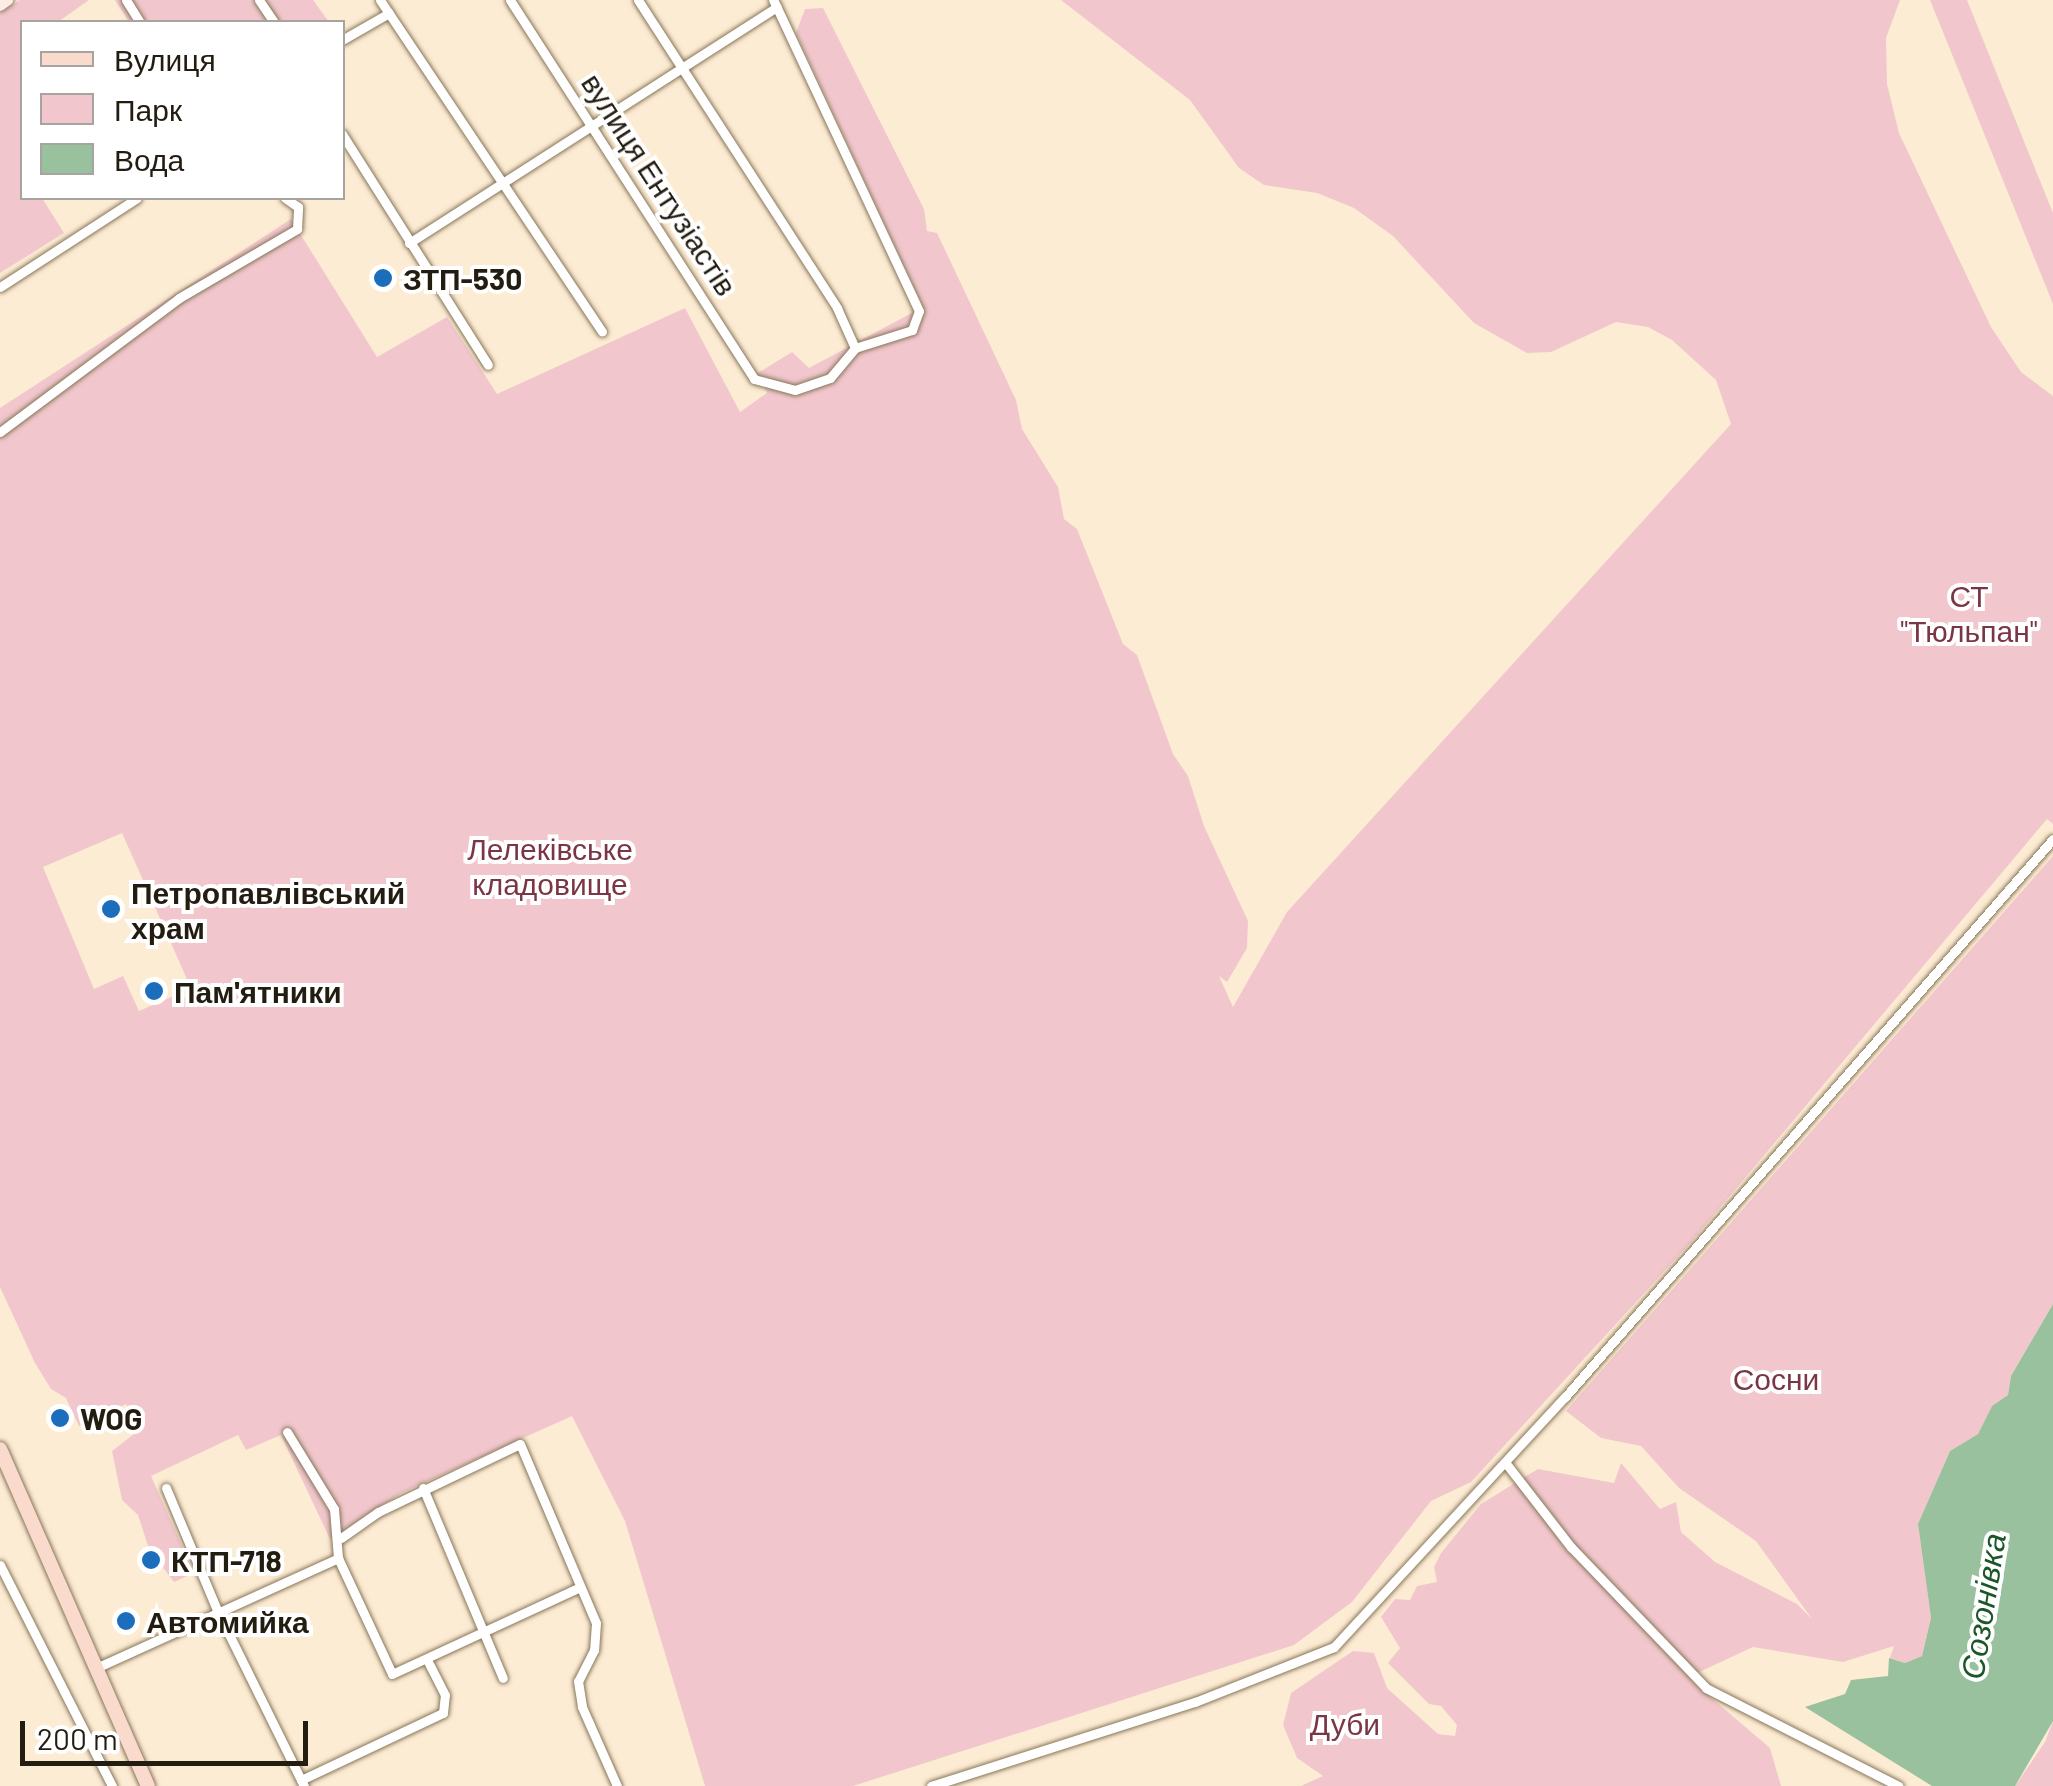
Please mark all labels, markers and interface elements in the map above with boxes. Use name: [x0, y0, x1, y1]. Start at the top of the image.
legend: [20, 20, 345, 200]
text: Вулиця: [114, 41, 216, 77]
street label: вулиця Ентузіастів: [575, 66, 745, 302]
text: Парк: [114, 91, 182, 127]
text: Вода: [114, 141, 184, 177]
place label: ЗТП-530: [403, 260, 522, 296]
marker: ЗТП-530: [372, 267, 394, 289]
park label: СТ "Тюльпан": [1900, 577, 2038, 648]
park label: Лелеківське кладовище: [467, 830, 633, 900]
place label: Петропавлівський храм: [131, 874, 405, 944]
marker: Петропавлівський храм: [100, 898, 122, 920]
place label: Пам'ятники: [174, 973, 342, 1009]
marker: Пам'ятники: [143, 980, 165, 1002]
park label: Сосни: [1733, 1360, 1819, 1396]
place label: WOG: [80, 1400, 142, 1436]
marker: WOG: [49, 1407, 71, 1429]
water label: Созонівка: [1952, 1530, 2012, 1682]
place label: КТП-718: [171, 1542, 282, 1578]
marker: КТП-718: [140, 1549, 162, 1571]
place label: Автомийка: [146, 1603, 309, 1639]
marker: Автомийка: [115, 1610, 137, 1632]
scale bar: [25, 1701, 312, 1763]
park label: Дуби: [1310, 1705, 1380, 1741]
text: 200 m: [37, 1720, 118, 1756]

